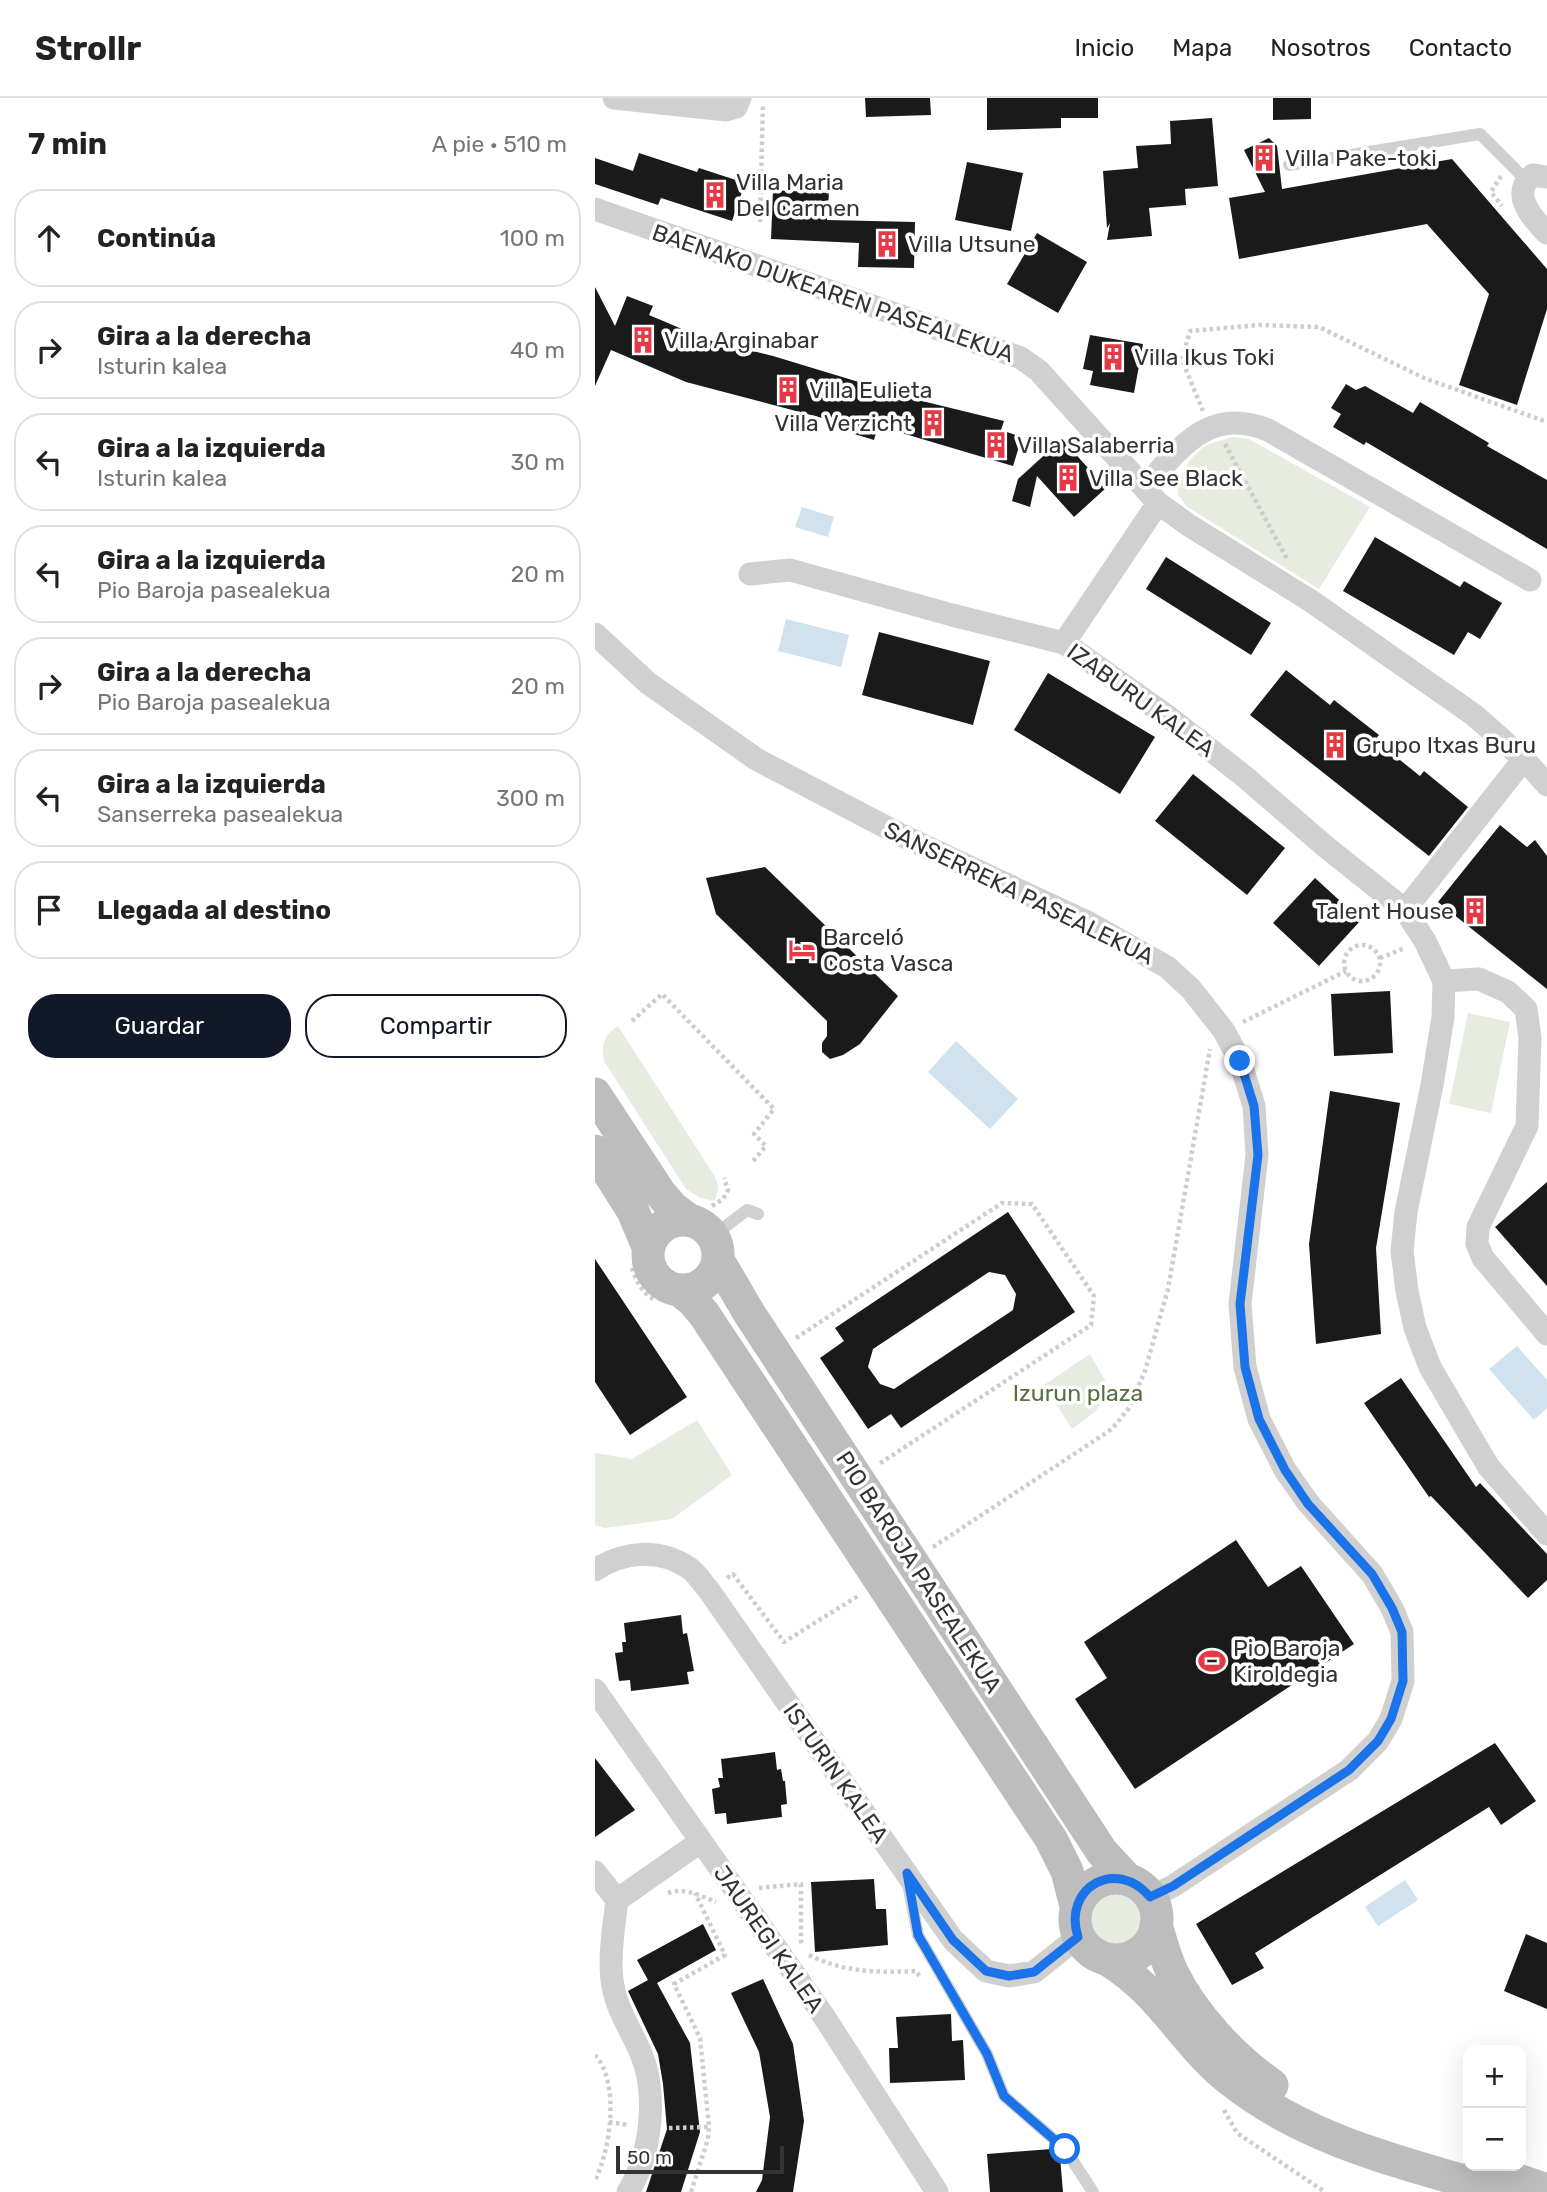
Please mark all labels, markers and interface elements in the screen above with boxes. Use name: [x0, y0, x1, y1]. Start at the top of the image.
text: Strollr: [35, 29, 141, 68]
text: Inicio: [1075, 34, 1134, 62]
text: Mapa: [1172, 34, 1232, 62]
text: Nosotros: [1270, 34, 1371, 62]
text: Contacto: [1409, 34, 1512, 62]
text: 7 min: [28, 126, 107, 162]
text: A pie · 510 m: [432, 130, 567, 158]
building icon: Villa Pake-toki: [1249, 143, 1279, 173]
place label: Villa Pake-toki: [1285, 144, 1437, 172]
place label: Villa Maria Del Carmen: [736, 168, 860, 222]
building icon: Villa Maria Del Carmen: [700, 180, 730, 210]
street label: BAENAKO DUKEAREN PASEALEKUA: [649, 218, 1017, 368]
icon: ahead: [30, 219, 68, 257]
text: Continúa: [97, 223, 216, 254]
text: 100 m: [500, 224, 565, 252]
building icon: Villa Utsune: [872, 229, 902, 259]
place label: Villa Utsune: [908, 230, 1036, 258]
text: Gira a la derecha: [97, 321, 311, 352]
building icon: Villa Arginabar: [628, 325, 658, 355]
place label: Villa Arginabar: [664, 326, 819, 354]
icon: right: [30, 331, 68, 369]
text: 40 m: [510, 336, 565, 364]
building icon: Villa Ikus Toki: [1098, 342, 1128, 372]
place label: Villa Ikus Toki: [1134, 343, 1275, 371]
text: Isturin kalea: [97, 352, 227, 380]
building icon: Villa Eulieta: [773, 375, 803, 405]
place label: Villa Eulieta: [809, 376, 932, 404]
building icon: Villa Verzicht: [918, 408, 948, 438]
place label: Villa Verzicht: [774, 409, 912, 437]
building icon: Villa Salaberria: [981, 430, 1011, 460]
place label: Villa Salaberria: [1017, 431, 1175, 459]
text: Gira a la izquierda: [97, 433, 326, 464]
icon: left: [30, 443, 68, 481]
text: 30 m: [510, 448, 565, 476]
building icon: Villa See Black: [1053, 463, 1083, 493]
text: Isturin kalea: [97, 464, 227, 492]
place label: Villa See Black: [1089, 464, 1243, 492]
text: Gira a la izquierda: [97, 545, 326, 576]
icon: left: [30, 555, 68, 593]
text: 20 m: [511, 560, 565, 588]
text: Pio Baroja pasealekua: [97, 576, 331, 604]
street label: IZABURU KALEA: [1062, 637, 1220, 763]
text: Gira a la derecha: [97, 657, 311, 688]
icon: right: [30, 667, 68, 705]
text: 20 m: [511, 672, 565, 700]
text: Pio Baroja pasealekua: [97, 688, 331, 716]
building icon: Grupo Itxas Buru: [1320, 730, 1350, 760]
place label: Grupo Itxas Buru: [1356, 731, 1536, 759]
text: Gira a la izquierda: [97, 769, 326, 800]
icon: left: [30, 779, 68, 817]
text: 300 m: [496, 784, 565, 812]
text: Sanserreka pasealekua: [97, 800, 343, 828]
street label: SANSERREKA PASEALEKUA: [880, 815, 1158, 971]
icon: arrive: [30, 891, 68, 929]
text: Llegada al destino: [97, 895, 331, 926]
building icon: Talent House: [1460, 896, 1490, 926]
place label: Talent House: [1315, 897, 1454, 925]
place label: Barceló Costa Vasca: [823, 923, 954, 977]
hotel icon: Barceló Costa Vasca: [787, 935, 817, 965]
button: Guardar: [28, 994, 291, 1058]
button: Compartir: [305, 994, 567, 1058]
route end: [1224, 1045, 1255, 1076]
park label: Izurun plaza: [1013, 1379, 1143, 1407]
street label: PIO BAROJA PASEALEKUA: [830, 1446, 1008, 1698]
place label: Pio Baroja Kiroldegia: [1233, 1634, 1341, 1688]
sports icon: Pio Baroja Kiroldegia: [1197, 1646, 1227, 1676]
street label: ISTURIN KALEA: [777, 1698, 895, 1848]
street label: JAUREGI KALEA: [708, 1860, 830, 2018]
map controls: [1463, 2045, 1526, 2171]
button: +: [1463, 2045, 1526, 2108]
button: −: [1463, 2108, 1526, 2171]
route start: [1049, 2133, 1080, 2164]
scale bar: [616, 2143, 784, 2175]
text: 50 m: [627, 2146, 672, 2169]

